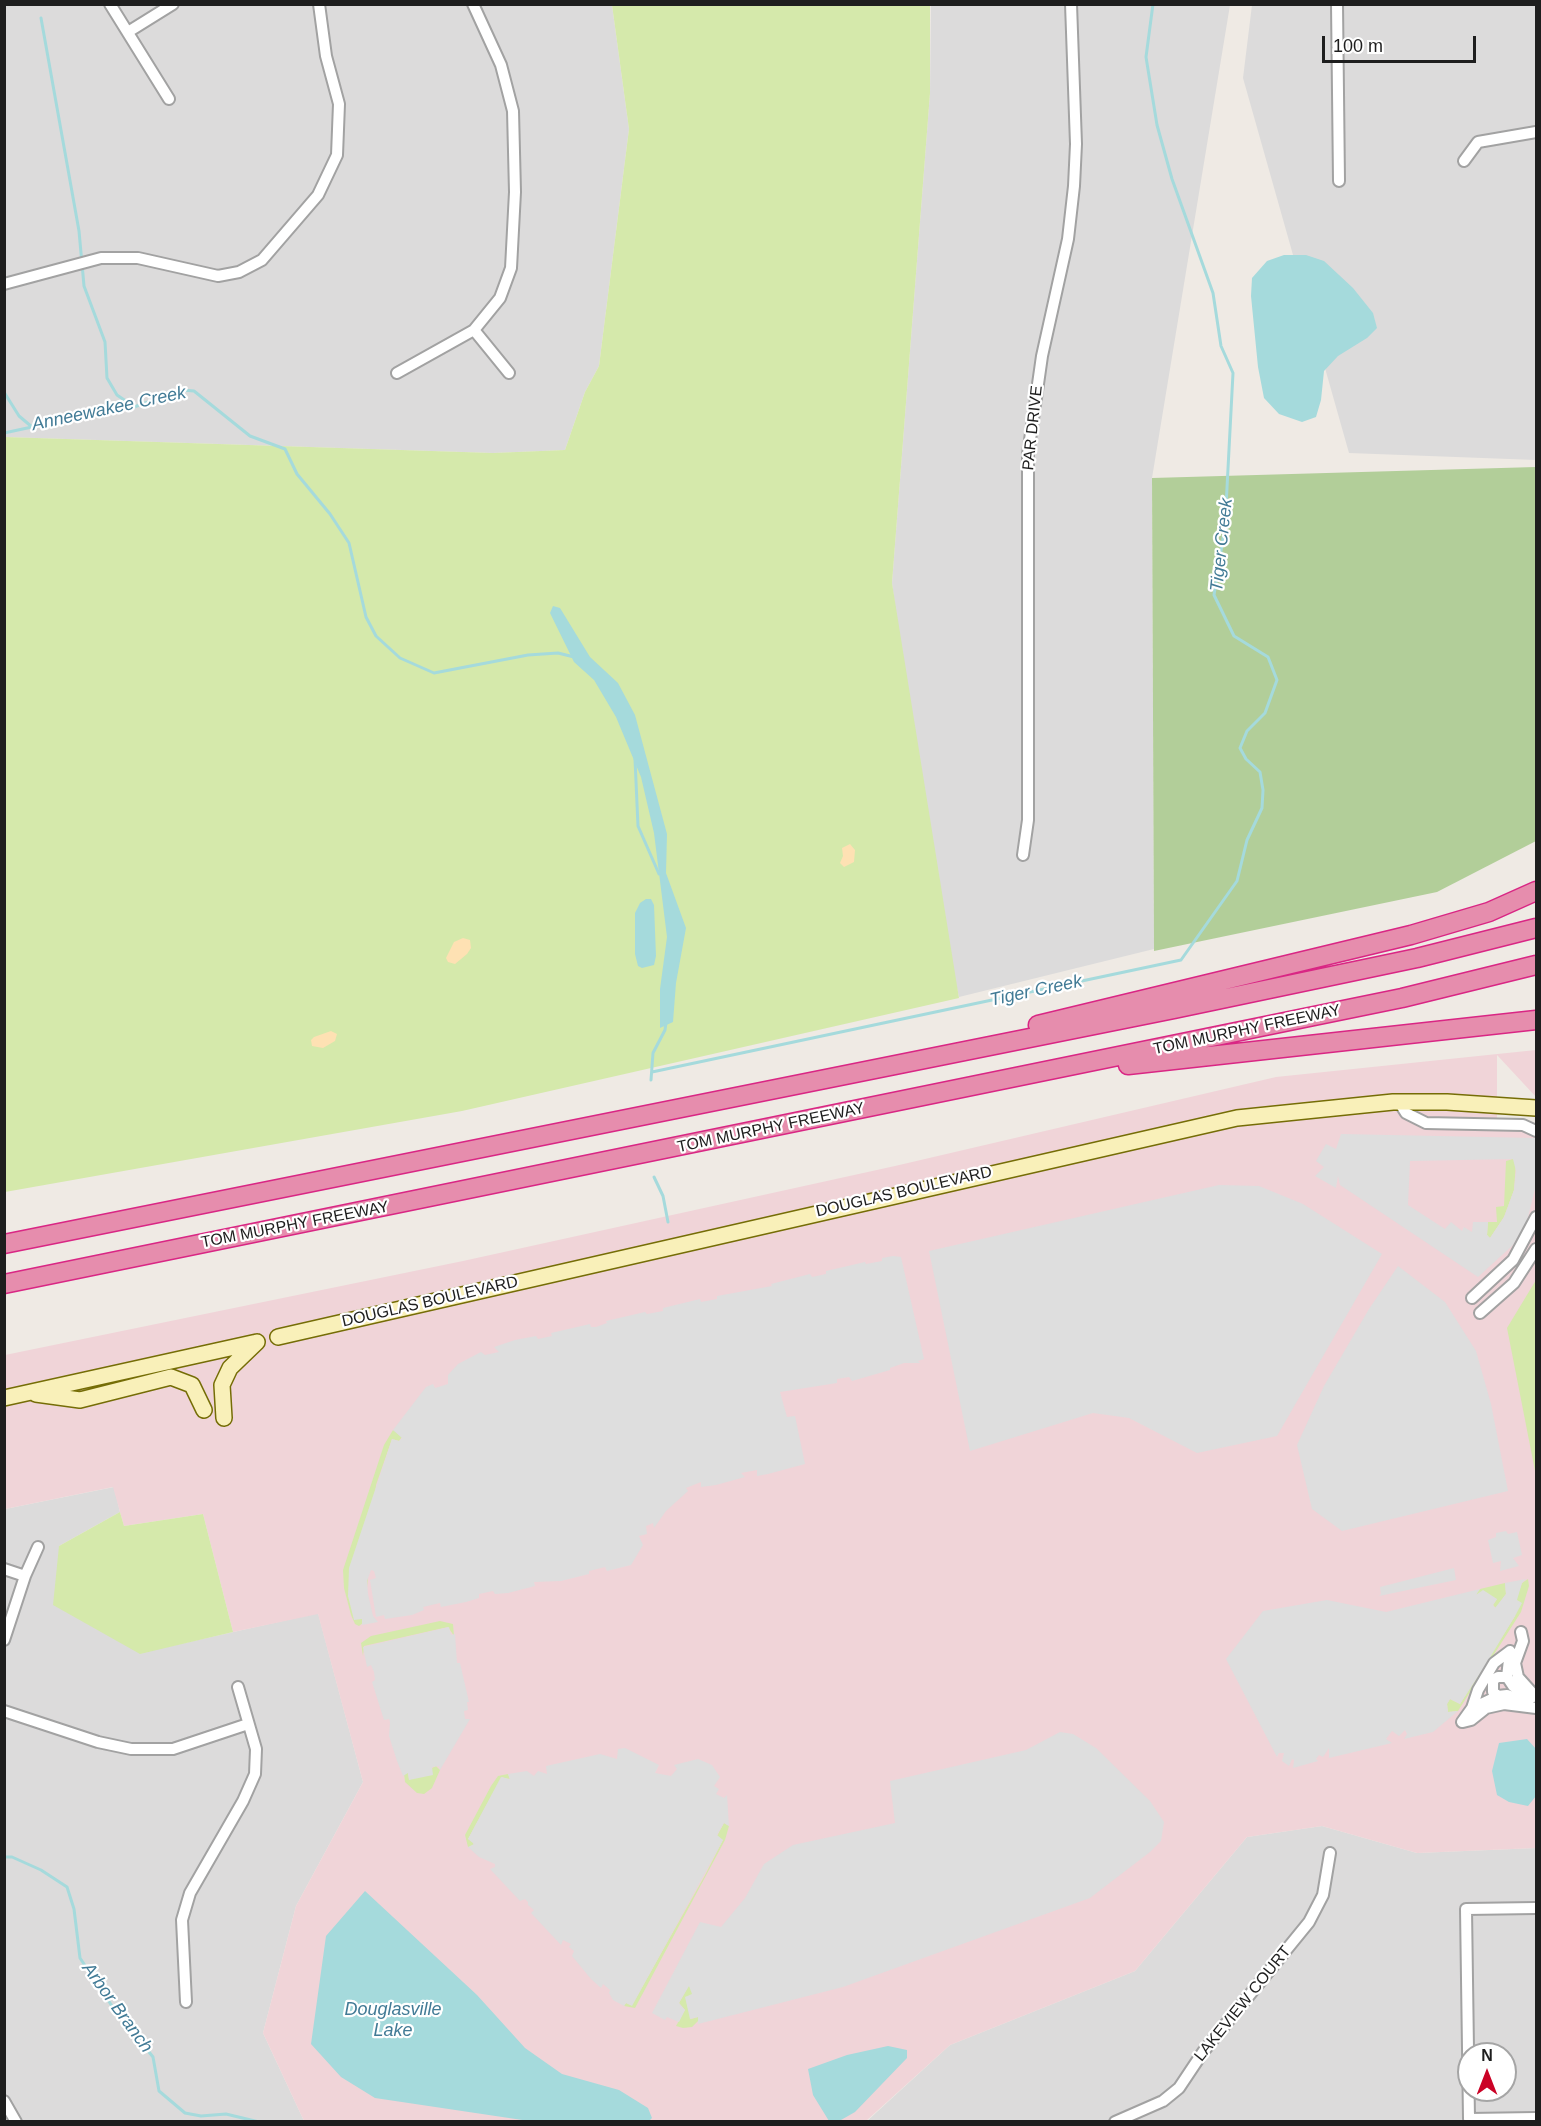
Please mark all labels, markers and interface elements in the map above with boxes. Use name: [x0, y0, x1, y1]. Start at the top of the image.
scale bar: [1325, 24, 1480, 62]
text: 100 m: [1333, 36, 1383, 56]
water label: Anneewakee Creek: [30, 382, 188, 436]
street label: PAR DRIVE: [1019, 385, 1047, 471]
water label: Tiger Creek: [1206, 497, 1238, 593]
water label: Tiger Creek: [988, 971, 1084, 1011]
street label: TOM MURPHY FREEWAY: [1152, 1001, 1342, 1059]
street label: TOM MURPHY FREEWAY: [676, 1099, 866, 1157]
street label: DOUGLAS BOULEVARD: [814, 1162, 994, 1222]
street label: TOM MURPHY FREEWAY: [200, 1197, 390, 1253]
street label: DOUGLAS BOULEVARD: [340, 1272, 520, 1332]
street label: LAKEVIEW COURT: [1191, 1942, 1295, 2066]
water label: Arbor Branch: [77, 1959, 157, 2057]
water label: Douglasville Lake: [344, 1999, 442, 2042]
north arrow: [1457, 2042, 1517, 2102]
text: N: [1481, 2047, 1493, 2064]

